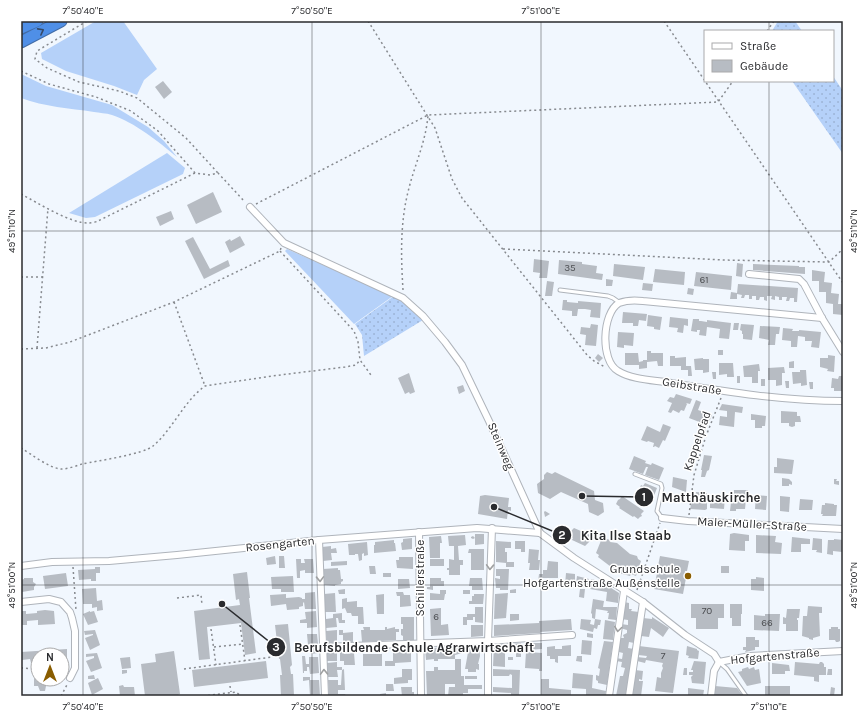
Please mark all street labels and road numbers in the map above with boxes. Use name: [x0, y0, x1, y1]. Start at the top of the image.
street label: Geibstraße: [661, 374, 723, 398]
street label: Kappelpfad: [680, 409, 714, 473]
street label: Steinweg: [485, 420, 517, 472]
street label: Maler-Müller-Straße: [697, 514, 807, 534]
street label: Rosengarten: [245, 533, 315, 555]
street label: Schillerstraße: [413, 540, 427, 616]
street label: Hofgartenstraße: [730, 645, 820, 667]

